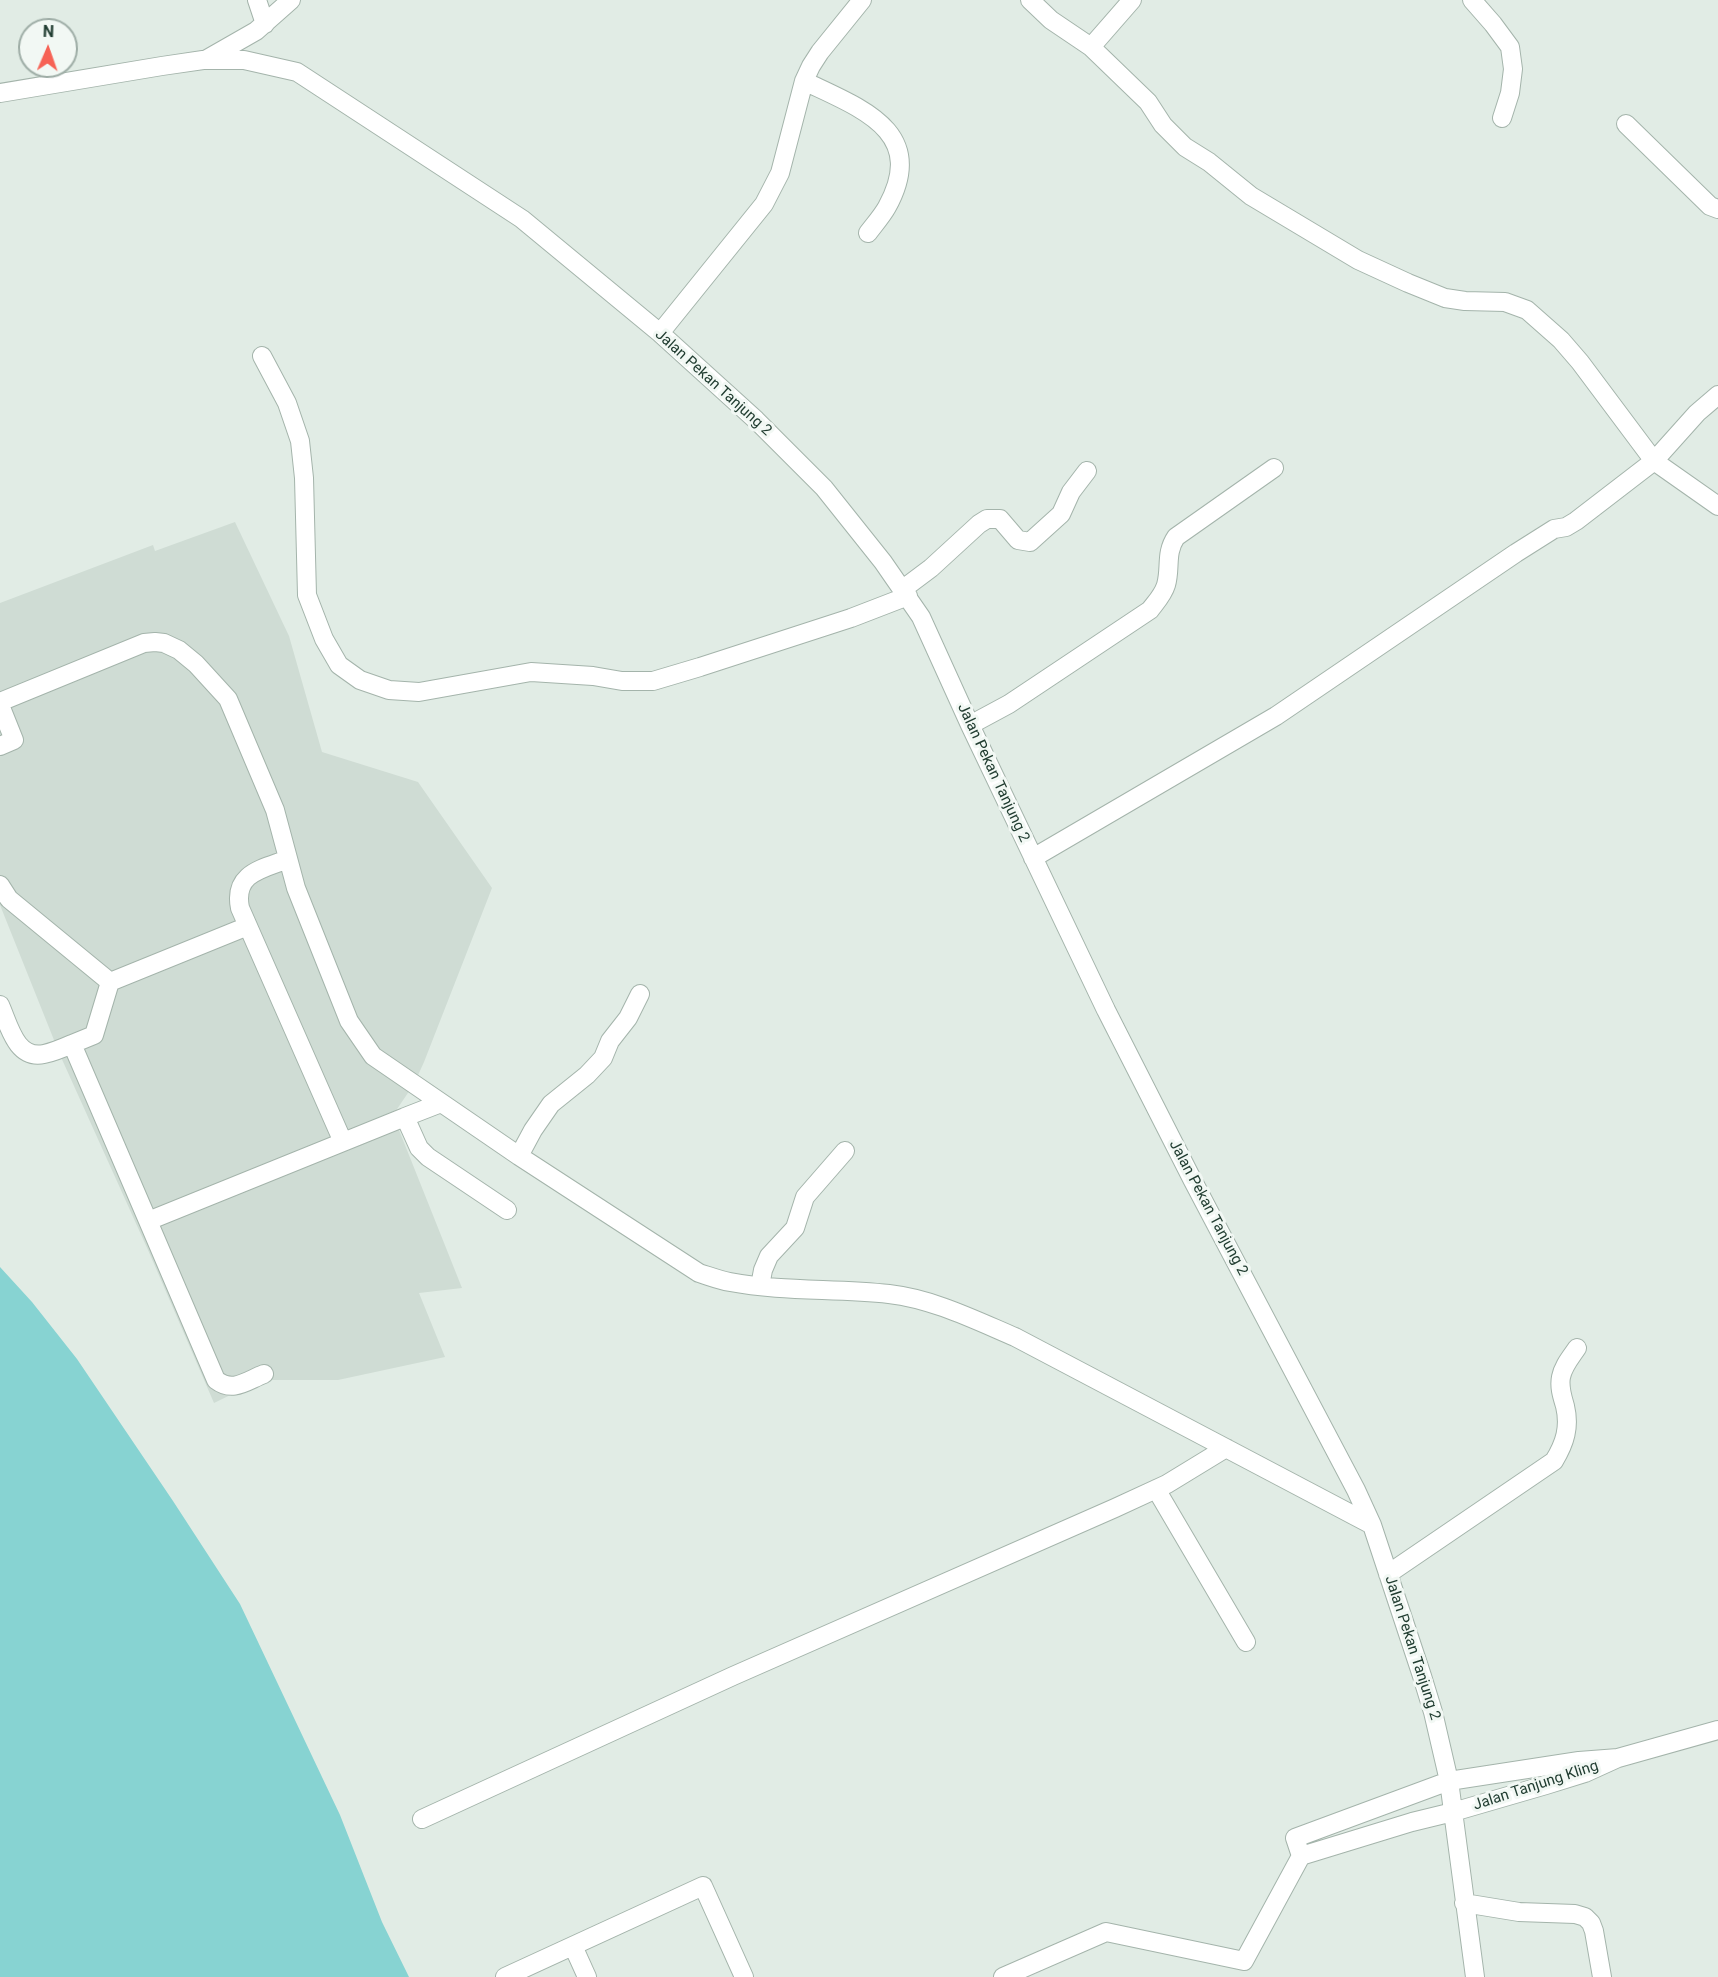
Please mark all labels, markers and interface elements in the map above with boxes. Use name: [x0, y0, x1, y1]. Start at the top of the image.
north arrow: [18, 18, 78, 78]
text: N: [43, 22, 55, 41]
street label: Jalan Pekan Tanjung 2: [651, 326, 775, 440]
street label: Jalan Pekan Tanjung 2: [953, 701, 1033, 845]
street label: Jalan Pekan Tanjung 2: [1165, 1137, 1251, 1279]
street label: Jalan Pekan Tanjung 2: [1380, 1574, 1444, 1722]
street label: Jalan Tanjung Kling: [1471, 1757, 1601, 1815]

